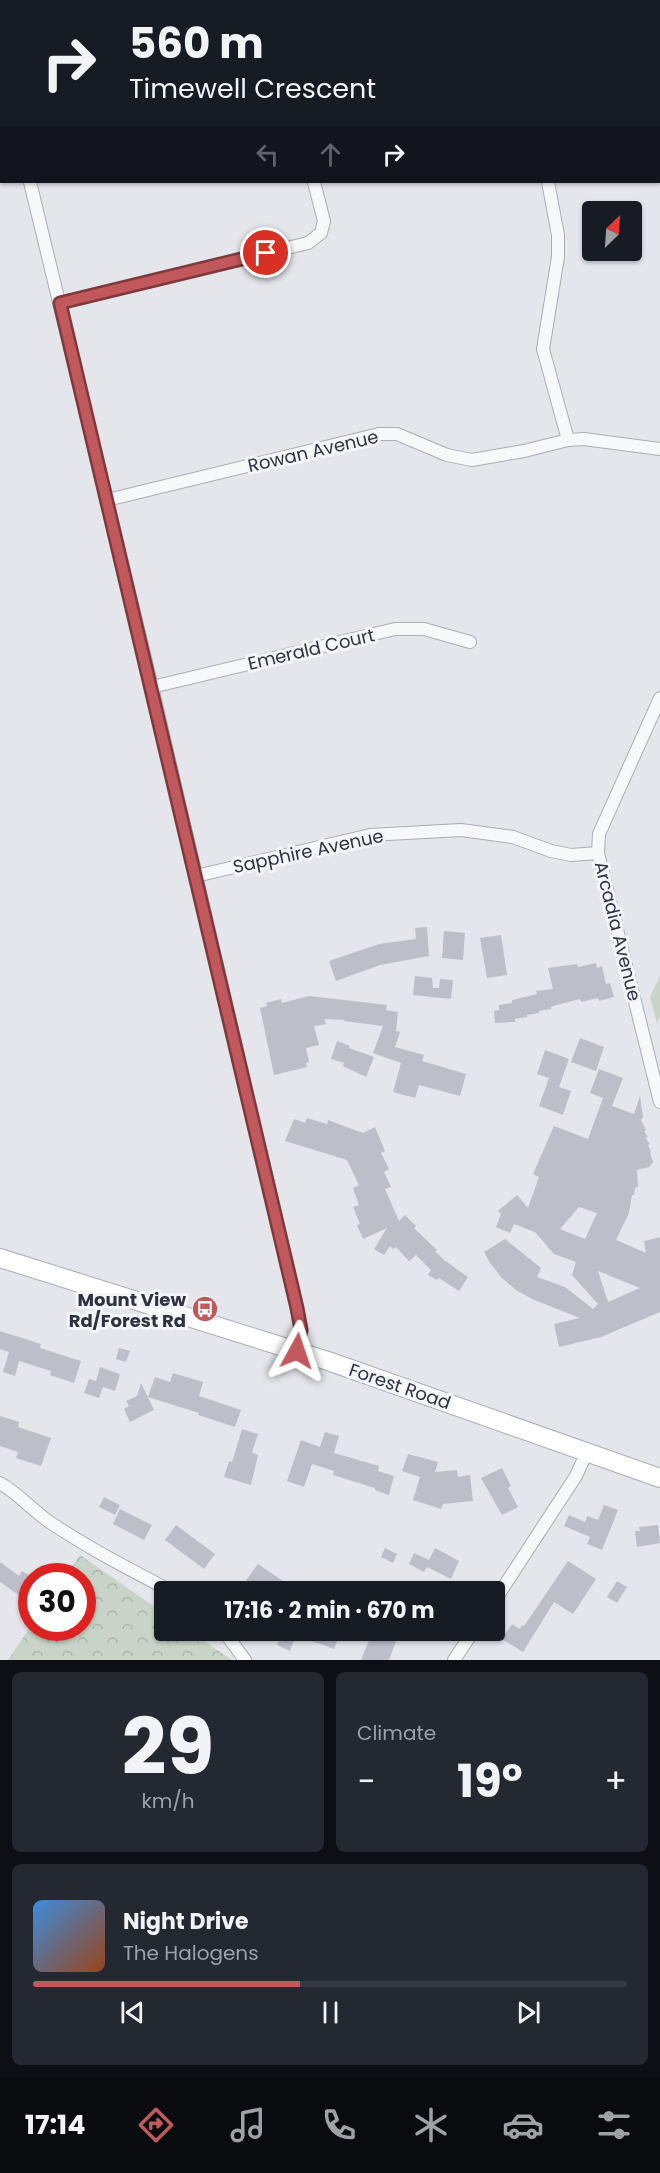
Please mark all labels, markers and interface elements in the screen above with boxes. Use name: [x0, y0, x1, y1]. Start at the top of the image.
text: 560 m: [129, 14, 264, 73]
icon: right: [30, 24, 108, 102]
text: Timewell Crescent: [129, 70, 376, 107]
icon: left: [251, 138, 284, 171]
icon: ahead: [314, 138, 347, 171]
icon: right: [377, 138, 410, 171]
north arrow: [582, 201, 642, 261]
map controls: [582, 201, 642, 261]
pin: [240, 227, 291, 278]
icon: arrive: [249, 236, 282, 269]
street label: Rowan Avenue: [245, 424, 381, 478]
street label: Emerald Court: [245, 622, 377, 676]
street label: Sapphire Avenue: [230, 823, 386, 879]
street label: Arcadia Avenue: [589, 859, 647, 1003]
place label: Mount View Rd/Forest Rd: [69, 1287, 186, 1333]
bus stop icon: Mount View Rd/Forest Rd: [190, 1294, 220, 1324]
position arrow: [265, 1319, 329, 1383]
street label: Forest Road: [346, 1357, 454, 1415]
speed limit sign: 30: [18, 1563, 96, 1641]
text: 17:16 · 2 min · 670 m: [224, 1595, 435, 1626]
text: 29: [122, 1692, 214, 1801]
text: Climate: [357, 1719, 436, 1747]
text: 19°: [457, 1750, 523, 1813]
text: −: [357, 1758, 375, 1805]
text: +: [604, 1758, 627, 1805]
text: km/h: [141, 1787, 195, 1815]
text: Night Drive: [123, 1906, 249, 1937]
text: The Halogens: [123, 1939, 259, 1967]
icon: previous: [116, 1996, 149, 2029]
icon: pause: [314, 1996, 347, 2029]
icon: next: [512, 1996, 545, 2029]
icon: directions: [135, 2104, 177, 2146]
icon: music: [227, 2104, 269, 2146]
icon: phone: [318, 2104, 360, 2146]
icon: climate: [410, 2104, 452, 2146]
icon: car: [502, 2104, 544, 2146]
icon: filters: [593, 2104, 635, 2146]
text: 17:14: [25, 2106, 86, 2143]

